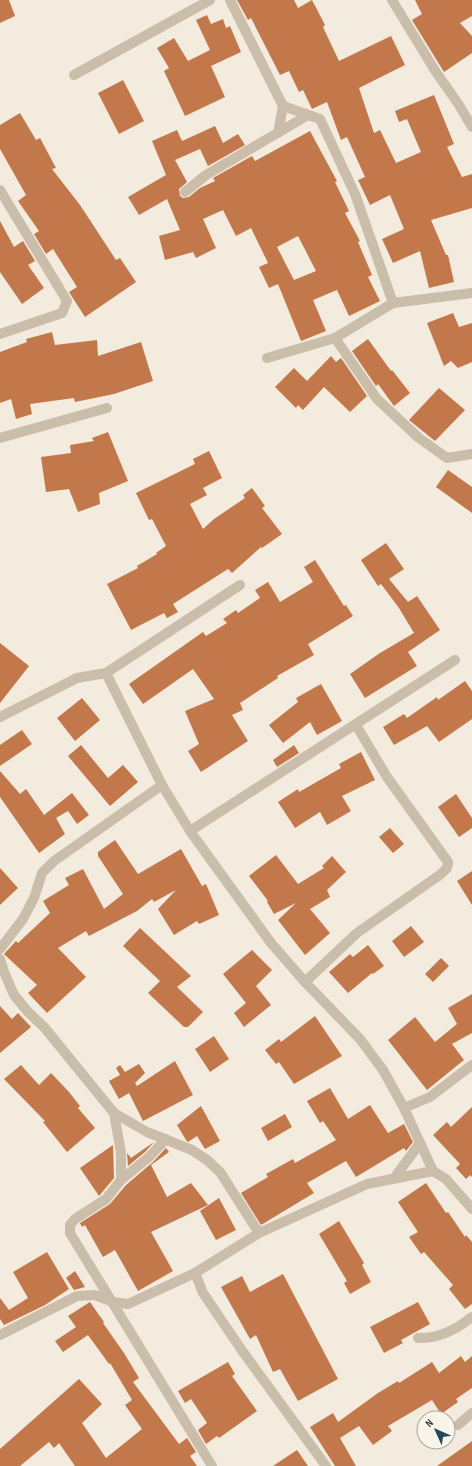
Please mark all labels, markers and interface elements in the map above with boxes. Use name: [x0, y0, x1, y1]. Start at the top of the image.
north arrow: [416, 1410, 456, 1450]
text: N: [423, 1417, 436, 1430]

